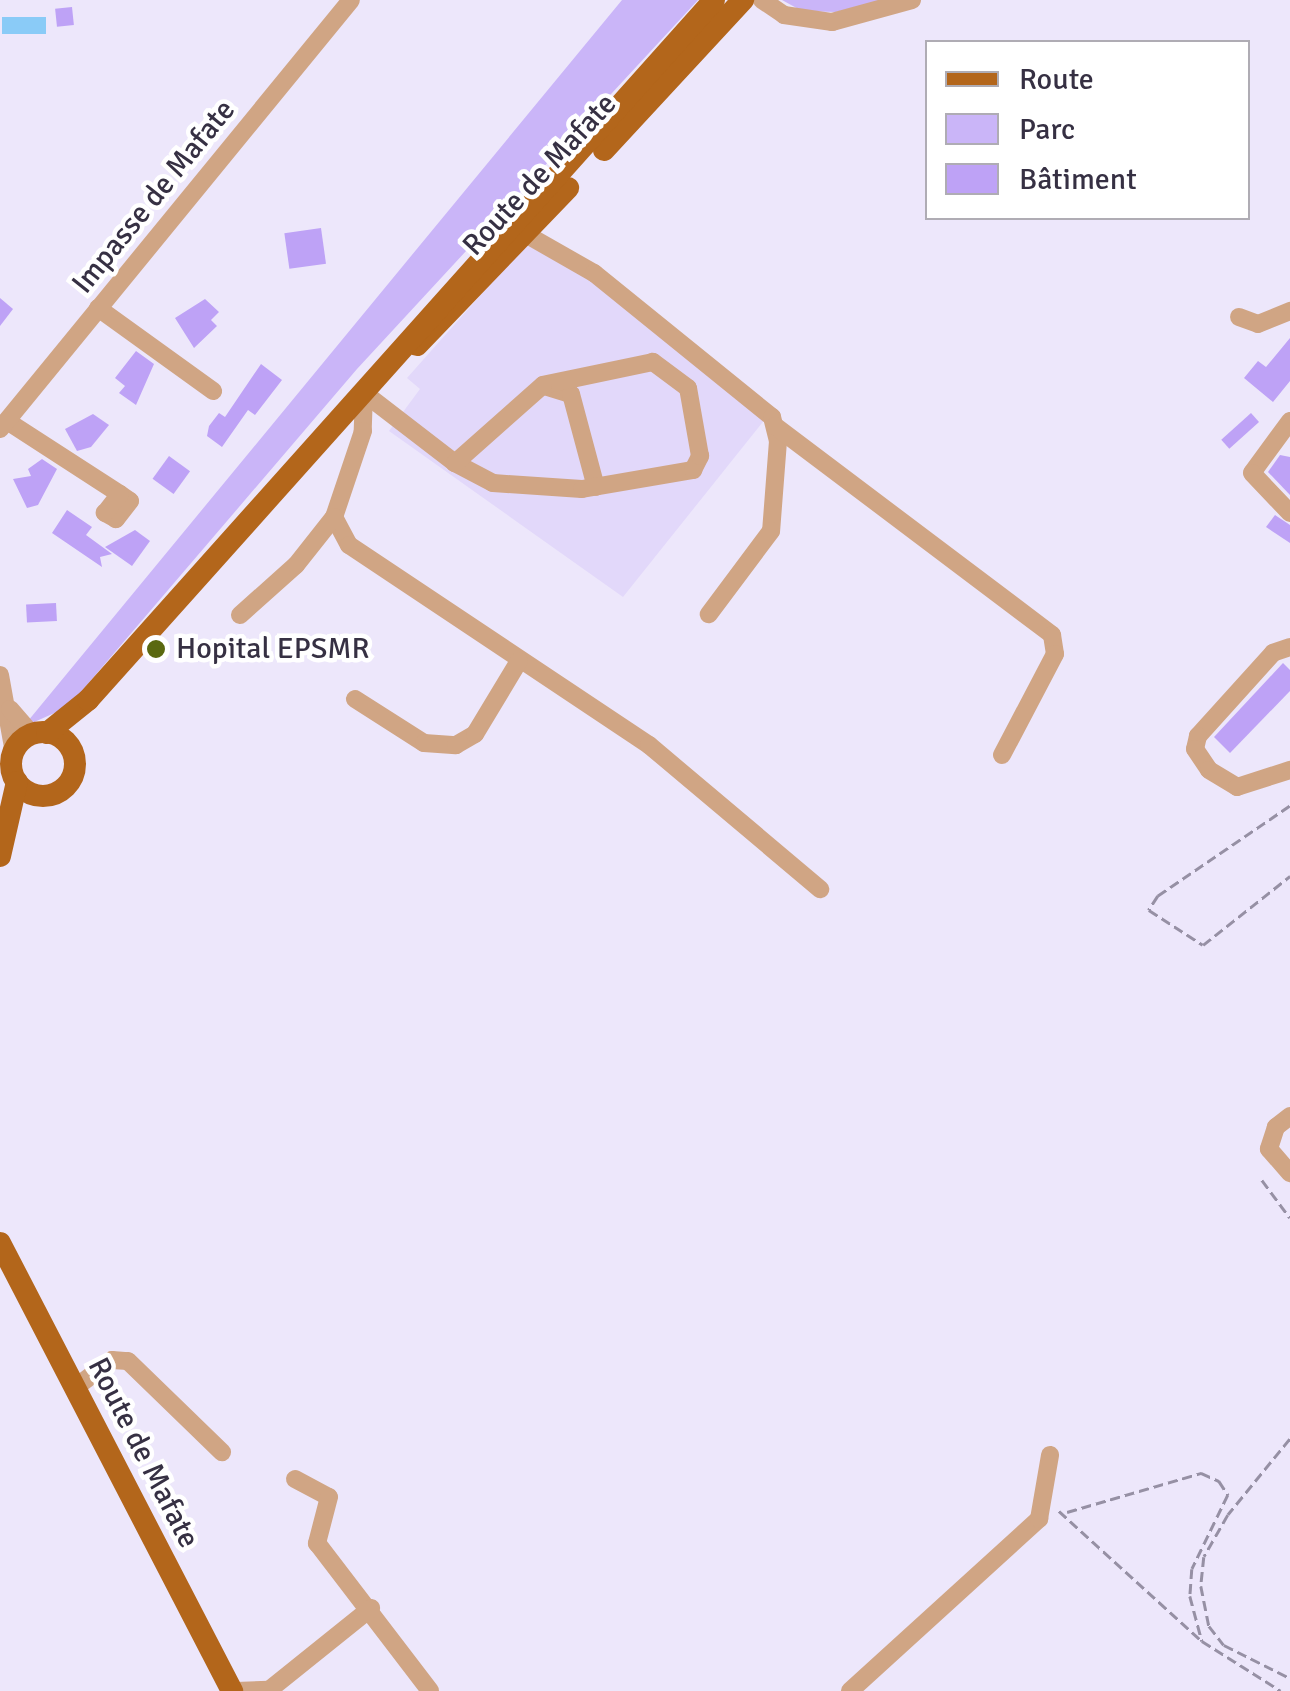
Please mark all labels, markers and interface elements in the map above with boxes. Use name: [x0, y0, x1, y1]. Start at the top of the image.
legend: [925, 40, 1250, 220]
text: Route: [1019, 61, 1094, 98]
street label: Route de Mafate: [456, 86, 624, 264]
street label: Impasse de Mafate: [65, 93, 243, 301]
text: Parc: [1019, 111, 1075, 148]
text: Bâtiment: [1019, 161, 1137, 198]
place label: Hopital EPSMR: [176, 631, 369, 667]
marker: Hopital EPSMR: [145, 638, 167, 660]
street label: Route de Mafate: [80, 1352, 206, 1554]

